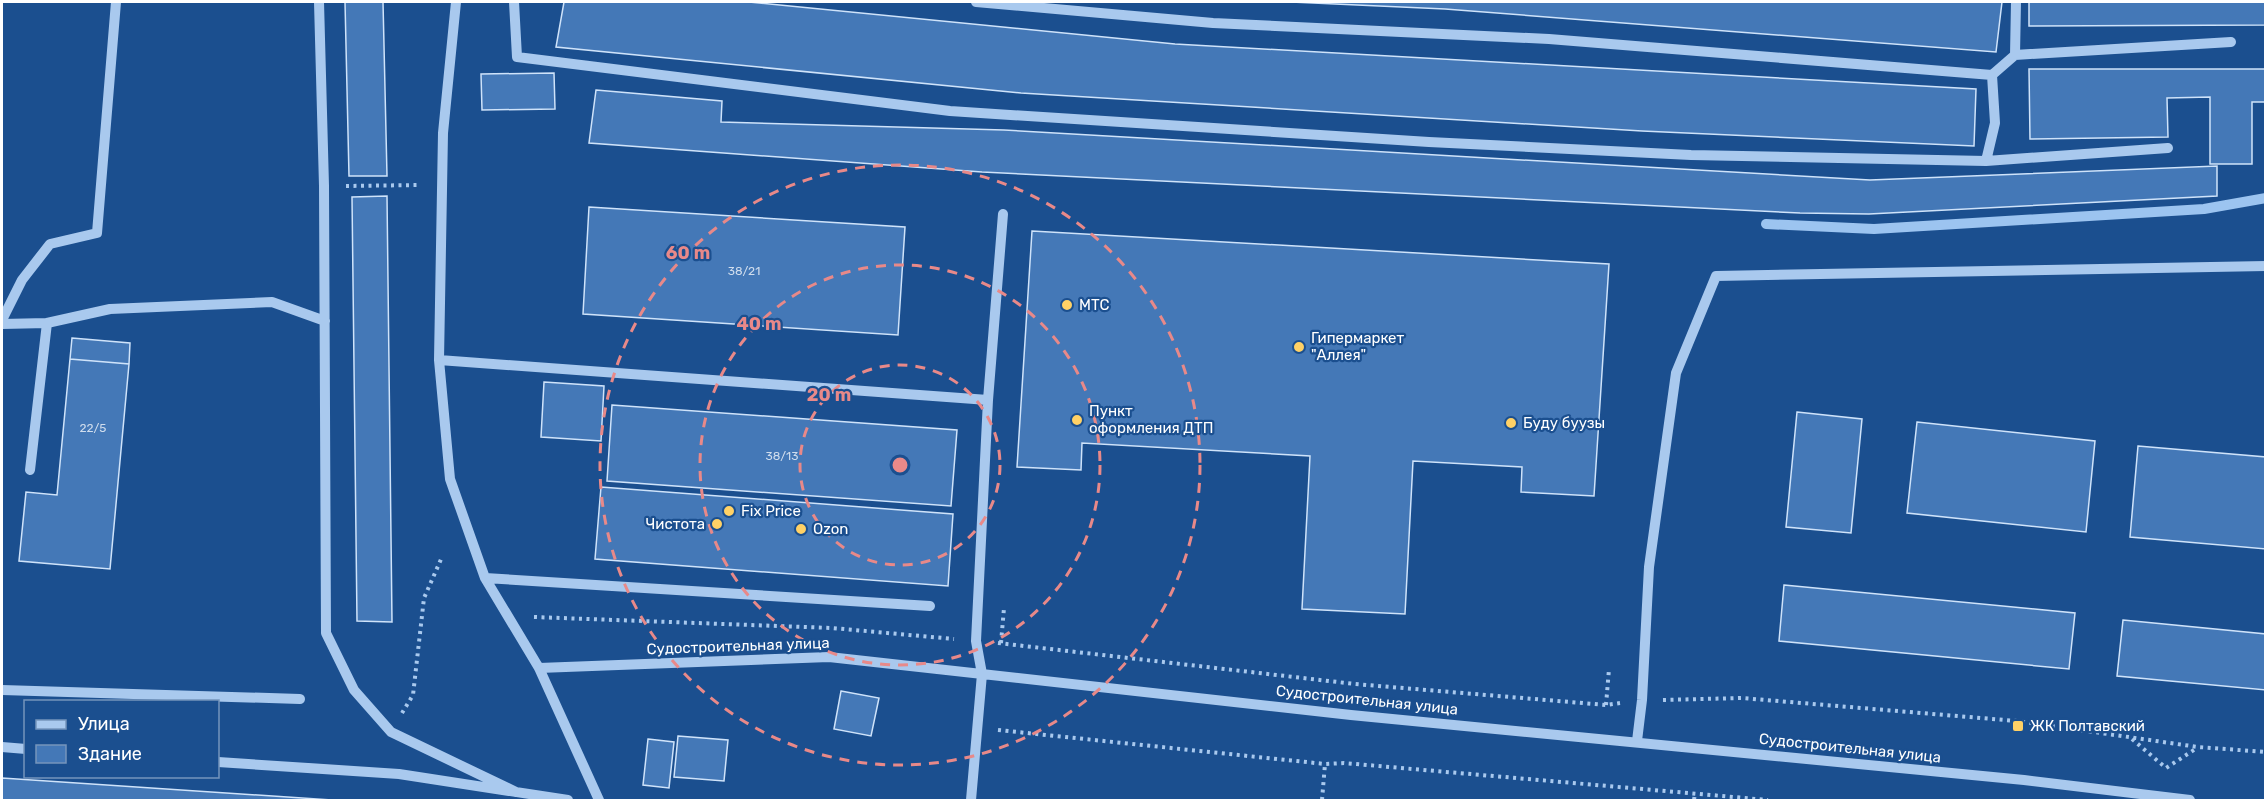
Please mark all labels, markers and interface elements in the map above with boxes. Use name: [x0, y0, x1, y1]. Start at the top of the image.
text: 60 m: [666, 242, 710, 264]
house number: 38/21: [728, 264, 760, 278]
place label: МТС: [1079, 296, 1110, 314]
marker: МТС: [1060, 298, 1074, 312]
text: 40 m: [737, 313, 781, 335]
place label: Гипермаркет "Аллея": [1311, 329, 1404, 364]
marker: Гипермаркет "Аллея": [1292, 340, 1306, 354]
text: 20 m: [807, 384, 851, 406]
place label: Пункт оформления ДТП: [1089, 402, 1213, 437]
marker: Пункт оформления ДТП: [1070, 413, 1084, 427]
place label: Буду буузы: [1523, 414, 1605, 432]
marker: Буду буузы: [1504, 416, 1518, 430]
house number: 22/5: [80, 421, 106, 435]
house number: 38/13: [766, 449, 798, 463]
centre of rings: [890, 455, 910, 475]
place label: Fix Price: [741, 502, 801, 520]
marker: Fix Price: [722, 504, 736, 518]
place label: Чистота: [646, 515, 705, 533]
marker: Чистота: [710, 517, 724, 531]
place label: Ozon: [813, 520, 848, 538]
marker: Ozon: [794, 522, 808, 536]
street label: Судостроительная улица: [646, 634, 830, 658]
street label: Судостроительная улица: [1275, 681, 1459, 719]
legend: [24, 700, 219, 778]
text: Улица: [78, 713, 130, 735]
place label: ЖК Полтавский: [2030, 717, 2145, 735]
marker: ЖК Полтавский: [2011, 719, 2025, 733]
street label: Судостроительная улица: [1758, 729, 1942, 767]
text: Здание: [78, 743, 142, 765]

